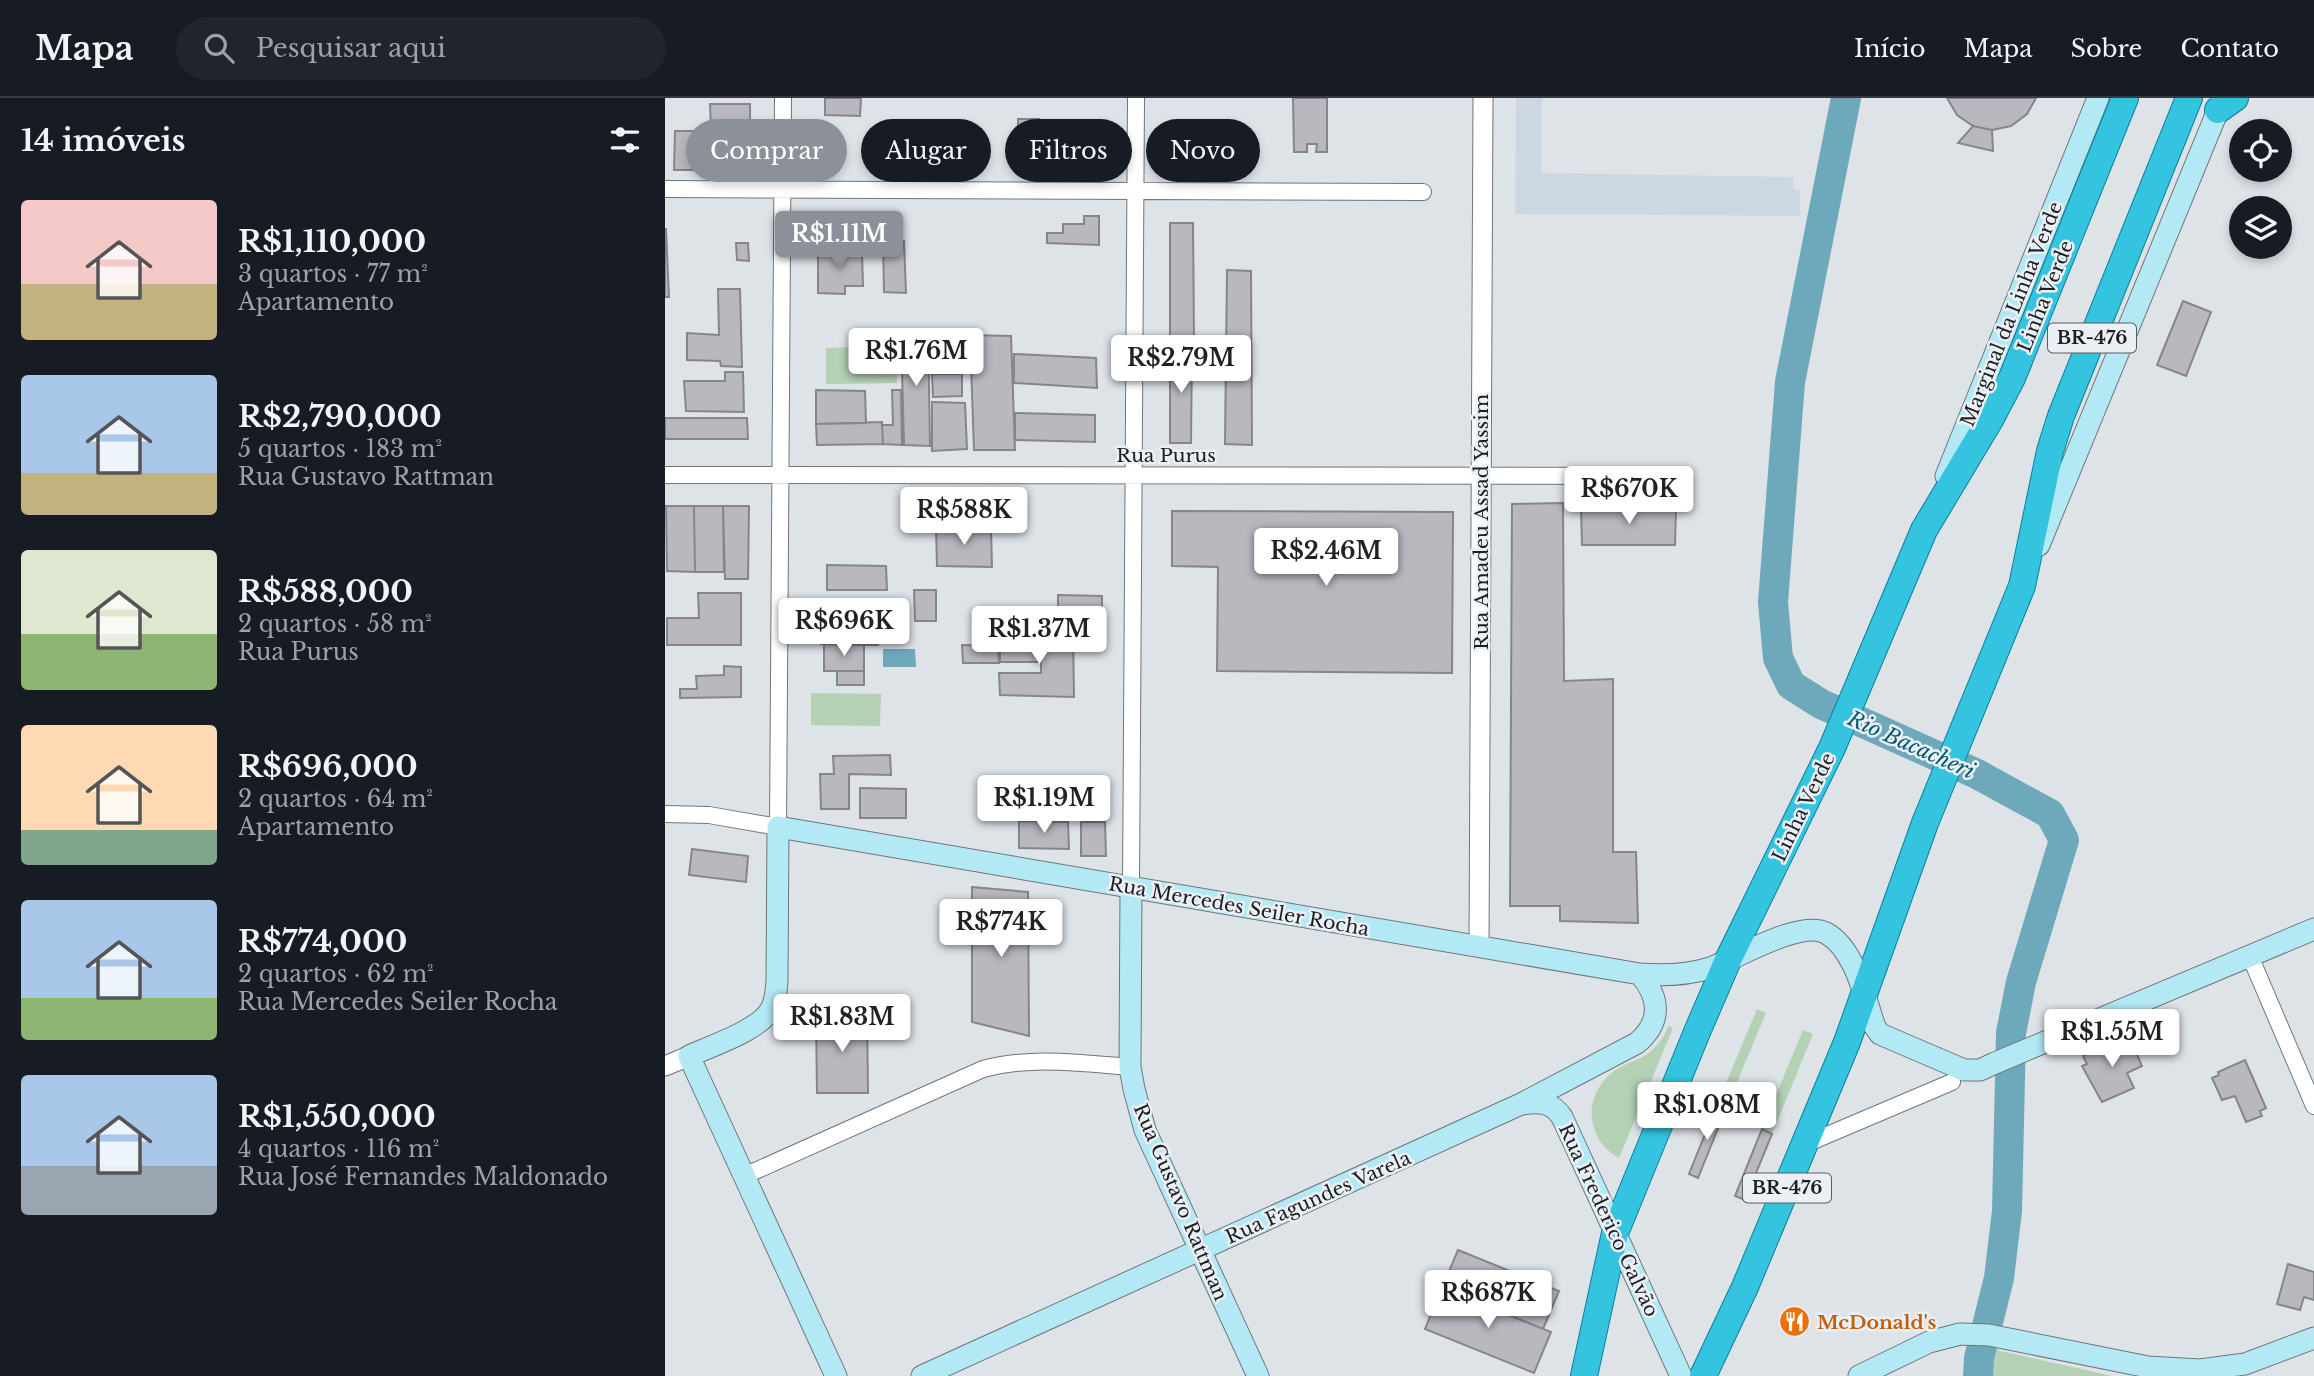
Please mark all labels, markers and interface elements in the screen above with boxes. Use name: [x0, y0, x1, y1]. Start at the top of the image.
search box: [176, 17, 666, 80]
text: Mapa: [35, 28, 134, 69]
icon: search: [200, 29, 238, 67]
text: Pesquisar aqui: [256, 32, 446, 64]
text: Início: [1854, 34, 1926, 63]
text: Mapa: [1964, 34, 2033, 63]
text: Sobre: [2071, 34, 2142, 63]
text: Contato: [2180, 34, 2279, 63]
chip: Comprar: [686, 119, 847, 182]
chip: Alugar: [861, 119, 991, 182]
chip: Filtros: [1005, 119, 1132, 182]
chip: Novo: [1146, 119, 1260, 182]
map controls: [2229, 119, 2292, 259]
button: locate: [2229, 119, 2292, 182]
icon: filters: [606, 121, 644, 159]
text: 14 imóveis: [21, 122, 186, 159]
button: layers: [2229, 196, 2292, 259]
street label: Marginal da Linha Verde: [1956, 199, 2067, 430]
pin: R$1.11M: [774, 212, 904, 271]
text: R$1.11M: [791, 220, 887, 248]
text: R$1,110,000: [238, 223, 426, 260]
icon: home: [77, 228, 161, 312]
street label: Linha Verde: [2013, 237, 2078, 355]
text: 3 quartos · 77 m²: [238, 260, 428, 288]
text: Apartamento: [238, 288, 394, 316]
road number: BR-476: [2048, 324, 2136, 352]
pin: R$1.76M: [851, 328, 981, 388]
pin: R$2.79M: [1116, 336, 1246, 395]
text: R$1.76M: [865, 337, 967, 365]
text: R$2.79M: [1127, 344, 1235, 372]
street label: Rua Amadeu Assad Yassim: [1470, 394, 1493, 650]
text: R$2,790,000: [238, 398, 442, 435]
icon: home: [77, 403, 161, 487]
text: 5 quartos · 183 m²: [238, 435, 442, 463]
street label: Rua Purus: [1116, 444, 1216, 467]
text: Rua Gustavo Rattman: [238, 463, 494, 491]
pin: R$670K: [1572, 466, 1686, 526]
text: R$670K: [1580, 475, 1678, 503]
pin: R$588K: [907, 488, 1021, 547]
text: R$588K: [916, 496, 1012, 524]
pin: R$2.46M: [1261, 528, 1391, 588]
text: R$2.46M: [1270, 537, 1382, 565]
text: R$588,000: [238, 573, 413, 610]
icon: home: [77, 578, 161, 662]
pin: R$696K: [787, 598, 901, 658]
pin: R$1.37M: [974, 606, 1104, 666]
text: R$696K: [795, 607, 893, 635]
text: 2 quartos · 58 m²: [238, 610, 432, 638]
text: R$1.37M: [988, 615, 1090, 643]
text: Rua Purus: [238, 638, 359, 666]
water label: Rio Bacacheri: [1843, 705, 1979, 785]
text: R$696,000: [238, 748, 418, 785]
street label: Linha Verde: [1767, 749, 1840, 865]
icon: home: [77, 753, 161, 837]
pin: R$1.19M: [979, 776, 1109, 835]
text: R$1.19M: [993, 784, 1095, 812]
text: 2 quartos · 64 m²: [238, 785, 433, 813]
text: Apartamento: [238, 813, 394, 841]
street label: Rua Mercedes Seiler Rocha: [1107, 872, 1371, 941]
pin: R$774K: [944, 900, 1058, 959]
text: R$774K: [955, 908, 1047, 936]
text: R$774,000: [238, 923, 407, 960]
icon: home: [77, 928, 161, 1012]
text: 2 quartos · 62 m²: [238, 960, 434, 988]
text: Rua Mercedes Seiler Rocha: [238, 988, 558, 1016]
pin: R$1.83M: [777, 995, 907, 1054]
text: R$1.83M: [789, 1003, 895, 1031]
pin: R$1.55M: [2047, 1010, 2177, 1069]
text: R$1.55M: [2060, 1018, 2164, 1046]
pin: R$1.08M: [1642, 1082, 1772, 1142]
text: R$1.08M: [1653, 1091, 1761, 1119]
text: R$1,550,000: [238, 1098, 436, 1135]
street label: Rua Gustavo Rattman: [1129, 1100, 1232, 1304]
icon: home: [77, 1103, 161, 1187]
street label: Rua Frederico Galvão: [1554, 1120, 1663, 1320]
text: 4 quartos · 116 m²: [238, 1135, 439, 1163]
street label: Rua Fagundes Varela: [1222, 1146, 1415, 1249]
text: Rua José Fernandes Maldonado: [238, 1163, 608, 1191]
road number: BR-476: [1743, 1174, 1831, 1203]
pin: R$687K: [1431, 1270, 1545, 1330]
text: R$687K: [1441, 1279, 1535, 1307]
restaurant icon: McDonald's: [1777, 1305, 1811, 1339]
place label: McDonald's: [1817, 1311, 1937, 1334]

